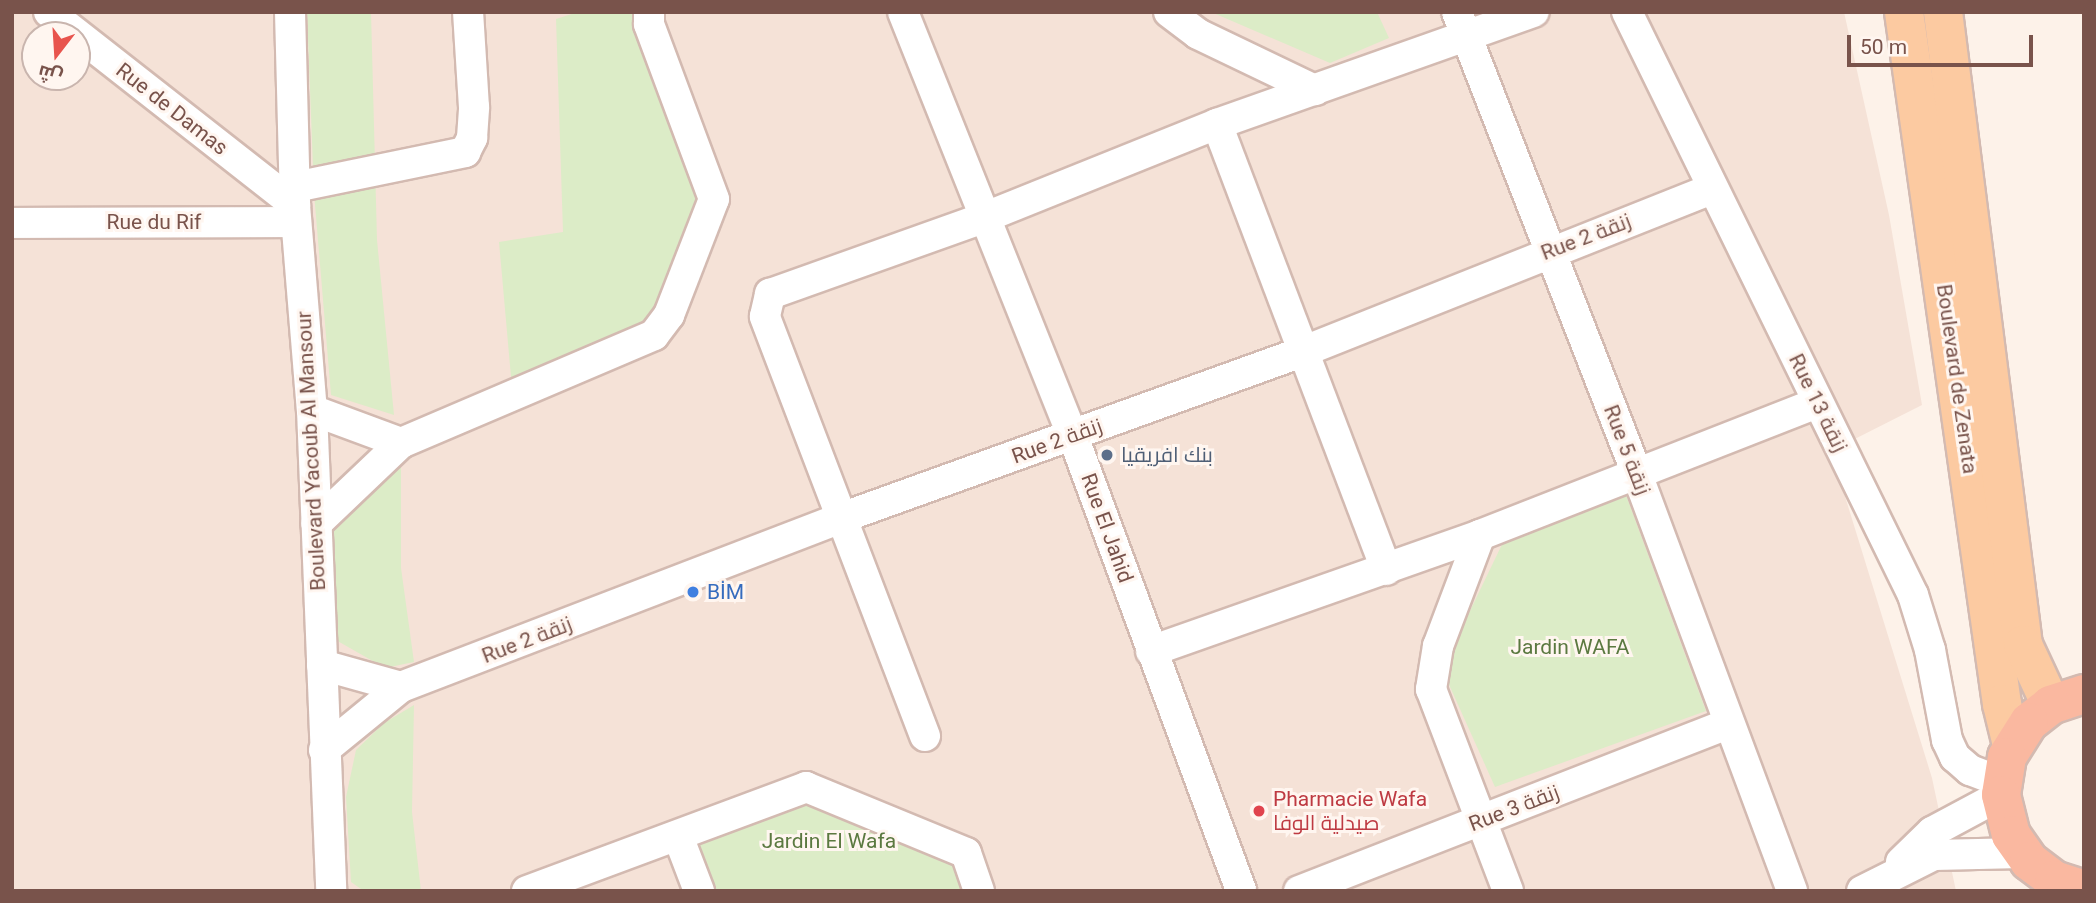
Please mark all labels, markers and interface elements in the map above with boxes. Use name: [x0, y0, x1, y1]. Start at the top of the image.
north arrow: [21, 21, 91, 91]
scale bar: [1851, 21, 2036, 65]
text: 50 m: [1860, 35, 1907, 59]
street label: Rue de Damas: [111, 58, 233, 160]
text: ش: [35, 60, 65, 89]
street label: Rue 2 زنقة: [1537, 208, 1635, 266]
street label: Rue du Rif: [107, 209, 201, 235]
street label: Boulevard de Zenata: [1931, 283, 1983, 475]
street label: Boulevard Yacoub Al Mansour: [291, 311, 331, 591]
street label: Rue 13 زنقة: [1783, 350, 1853, 456]
street label: Rue 5 زنقة: [1598, 401, 1656, 499]
street label: Rue 2 زنقة: [1008, 413, 1106, 469]
place label: بنك افريقيا: [1121, 442, 1213, 468]
marker: بنك افريقيا: [1099, 447, 1115, 463]
street label: Rue El Jahid: [1076, 470, 1138, 586]
place label: BİM: [707, 579, 744, 605]
marker: BİM: [685, 584, 701, 600]
street label: Rue 2 زنقة: [478, 611, 576, 669]
park label: Jardin WAFA: [1510, 634, 1630, 660]
street label: Rue 3 زنقة: [1465, 779, 1563, 837]
place label: Pharmacie Wafa صيدلية الوفا: [1273, 786, 1427, 836]
marker: Pharmacie Wafa صيدلية الوفا: [1251, 803, 1267, 819]
park label: Jardin El Wafa: [762, 828, 896, 854]

